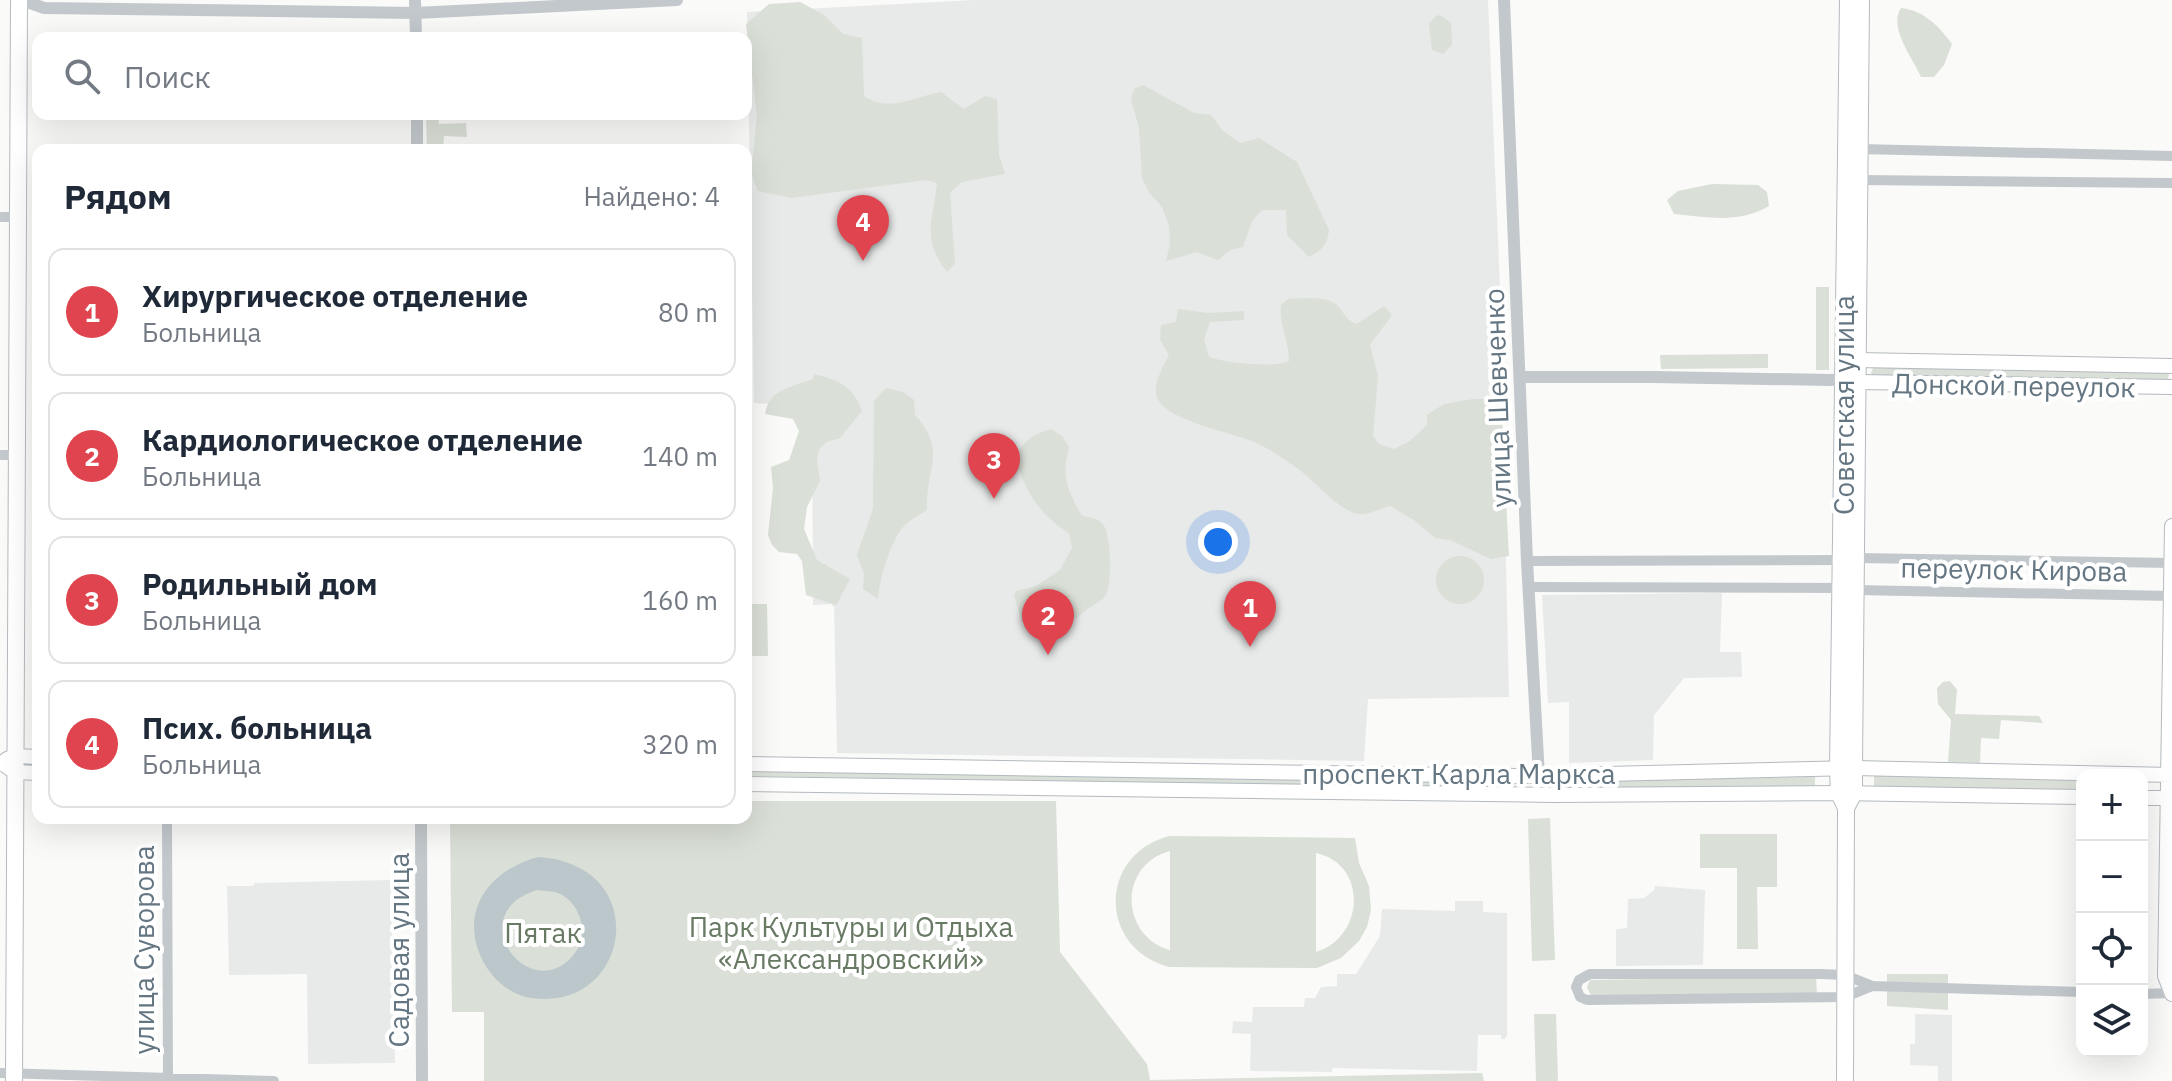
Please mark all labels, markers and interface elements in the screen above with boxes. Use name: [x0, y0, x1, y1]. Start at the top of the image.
search box: [32, 32, 752, 120]
icon: search: [60, 54, 104, 98]
text: Поиск: [124, 57, 211, 96]
text: Рядом: [64, 174, 172, 218]
text: Найдено: 4: [583, 179, 720, 213]
pin: 4: [837, 195, 889, 261]
text: Хирургическое отделение: [142, 276, 528, 315]
street label: улица Шевченко: [1475, 288, 1519, 508]
text: 1: [84, 295, 100, 329]
text: 80 m: [658, 295, 718, 329]
street label: Советская улица: [1825, 295, 1862, 515]
text: Больница: [142, 315, 261, 349]
street label: Донской переулок: [1892, 364, 2136, 406]
text: Кардиологическое отделение: [142, 420, 583, 459]
pin: 3: [968, 433, 1020, 499]
text: 2: [84, 439, 100, 473]
text: 140 m: [642, 439, 718, 473]
text: Больница: [142, 459, 261, 493]
your location: [1198, 522, 1238, 562]
street label: переулок Кирова: [1900, 549, 2128, 589]
text: Родильный дом: [142, 564, 377, 603]
pin: 1: [1224, 581, 1276, 647]
text: 3: [84, 583, 100, 617]
text: 160 m: [642, 583, 718, 617]
pin: 2: [1022, 589, 1074, 655]
text: Больница: [142, 603, 261, 637]
text: Псих. больница: [142, 708, 372, 747]
text: 4: [84, 727, 100, 761]
text: 320 m: [642, 727, 718, 761]
text: Больница: [142, 747, 261, 781]
street label: проспект Карла Маркса: [1302, 755, 1616, 792]
map controls: [2076, 769, 2148, 1057]
button: +: [2076, 769, 2148, 841]
button: −: [2076, 841, 2148, 913]
street label: улица Суворова: [125, 845, 162, 1055]
street label: Садовая улица: [380, 852, 417, 1047]
park label: Парк Культуры и Отдыха «Александровский»: [689, 908, 1013, 977]
button: locate: [2076, 913, 2148, 985]
park label: Пятак: [504, 914, 582, 951]
button: layers: [2076, 985, 2148, 1057]

